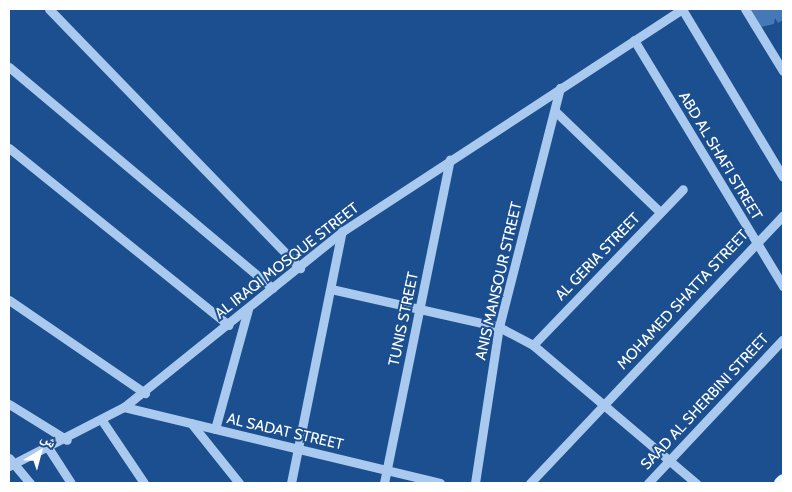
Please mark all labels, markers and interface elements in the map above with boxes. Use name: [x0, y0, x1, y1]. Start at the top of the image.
street label: ABD AL SHAFI STREET: [675, 89, 765, 223]
street label: AL IRAQI MOSQUE STREET: [211, 199, 363, 323]
street label: ANIS MANSOUR STREET: [472, 200, 526, 362]
street label: AL GERIA STREET: [552, 210, 644, 304]
street label: MOHAMED SHATTA STREET: [614, 227, 752, 373]
street label: TUNIS STREET: [385, 270, 423, 368]
street label: SAAD AL SHERBINI STREET: [637, 330, 773, 474]
street label: AL SADAT STREET: [225, 410, 345, 454]
north arrow: [15, 427, 65, 477]
text: ش: [38, 428, 60, 452]

